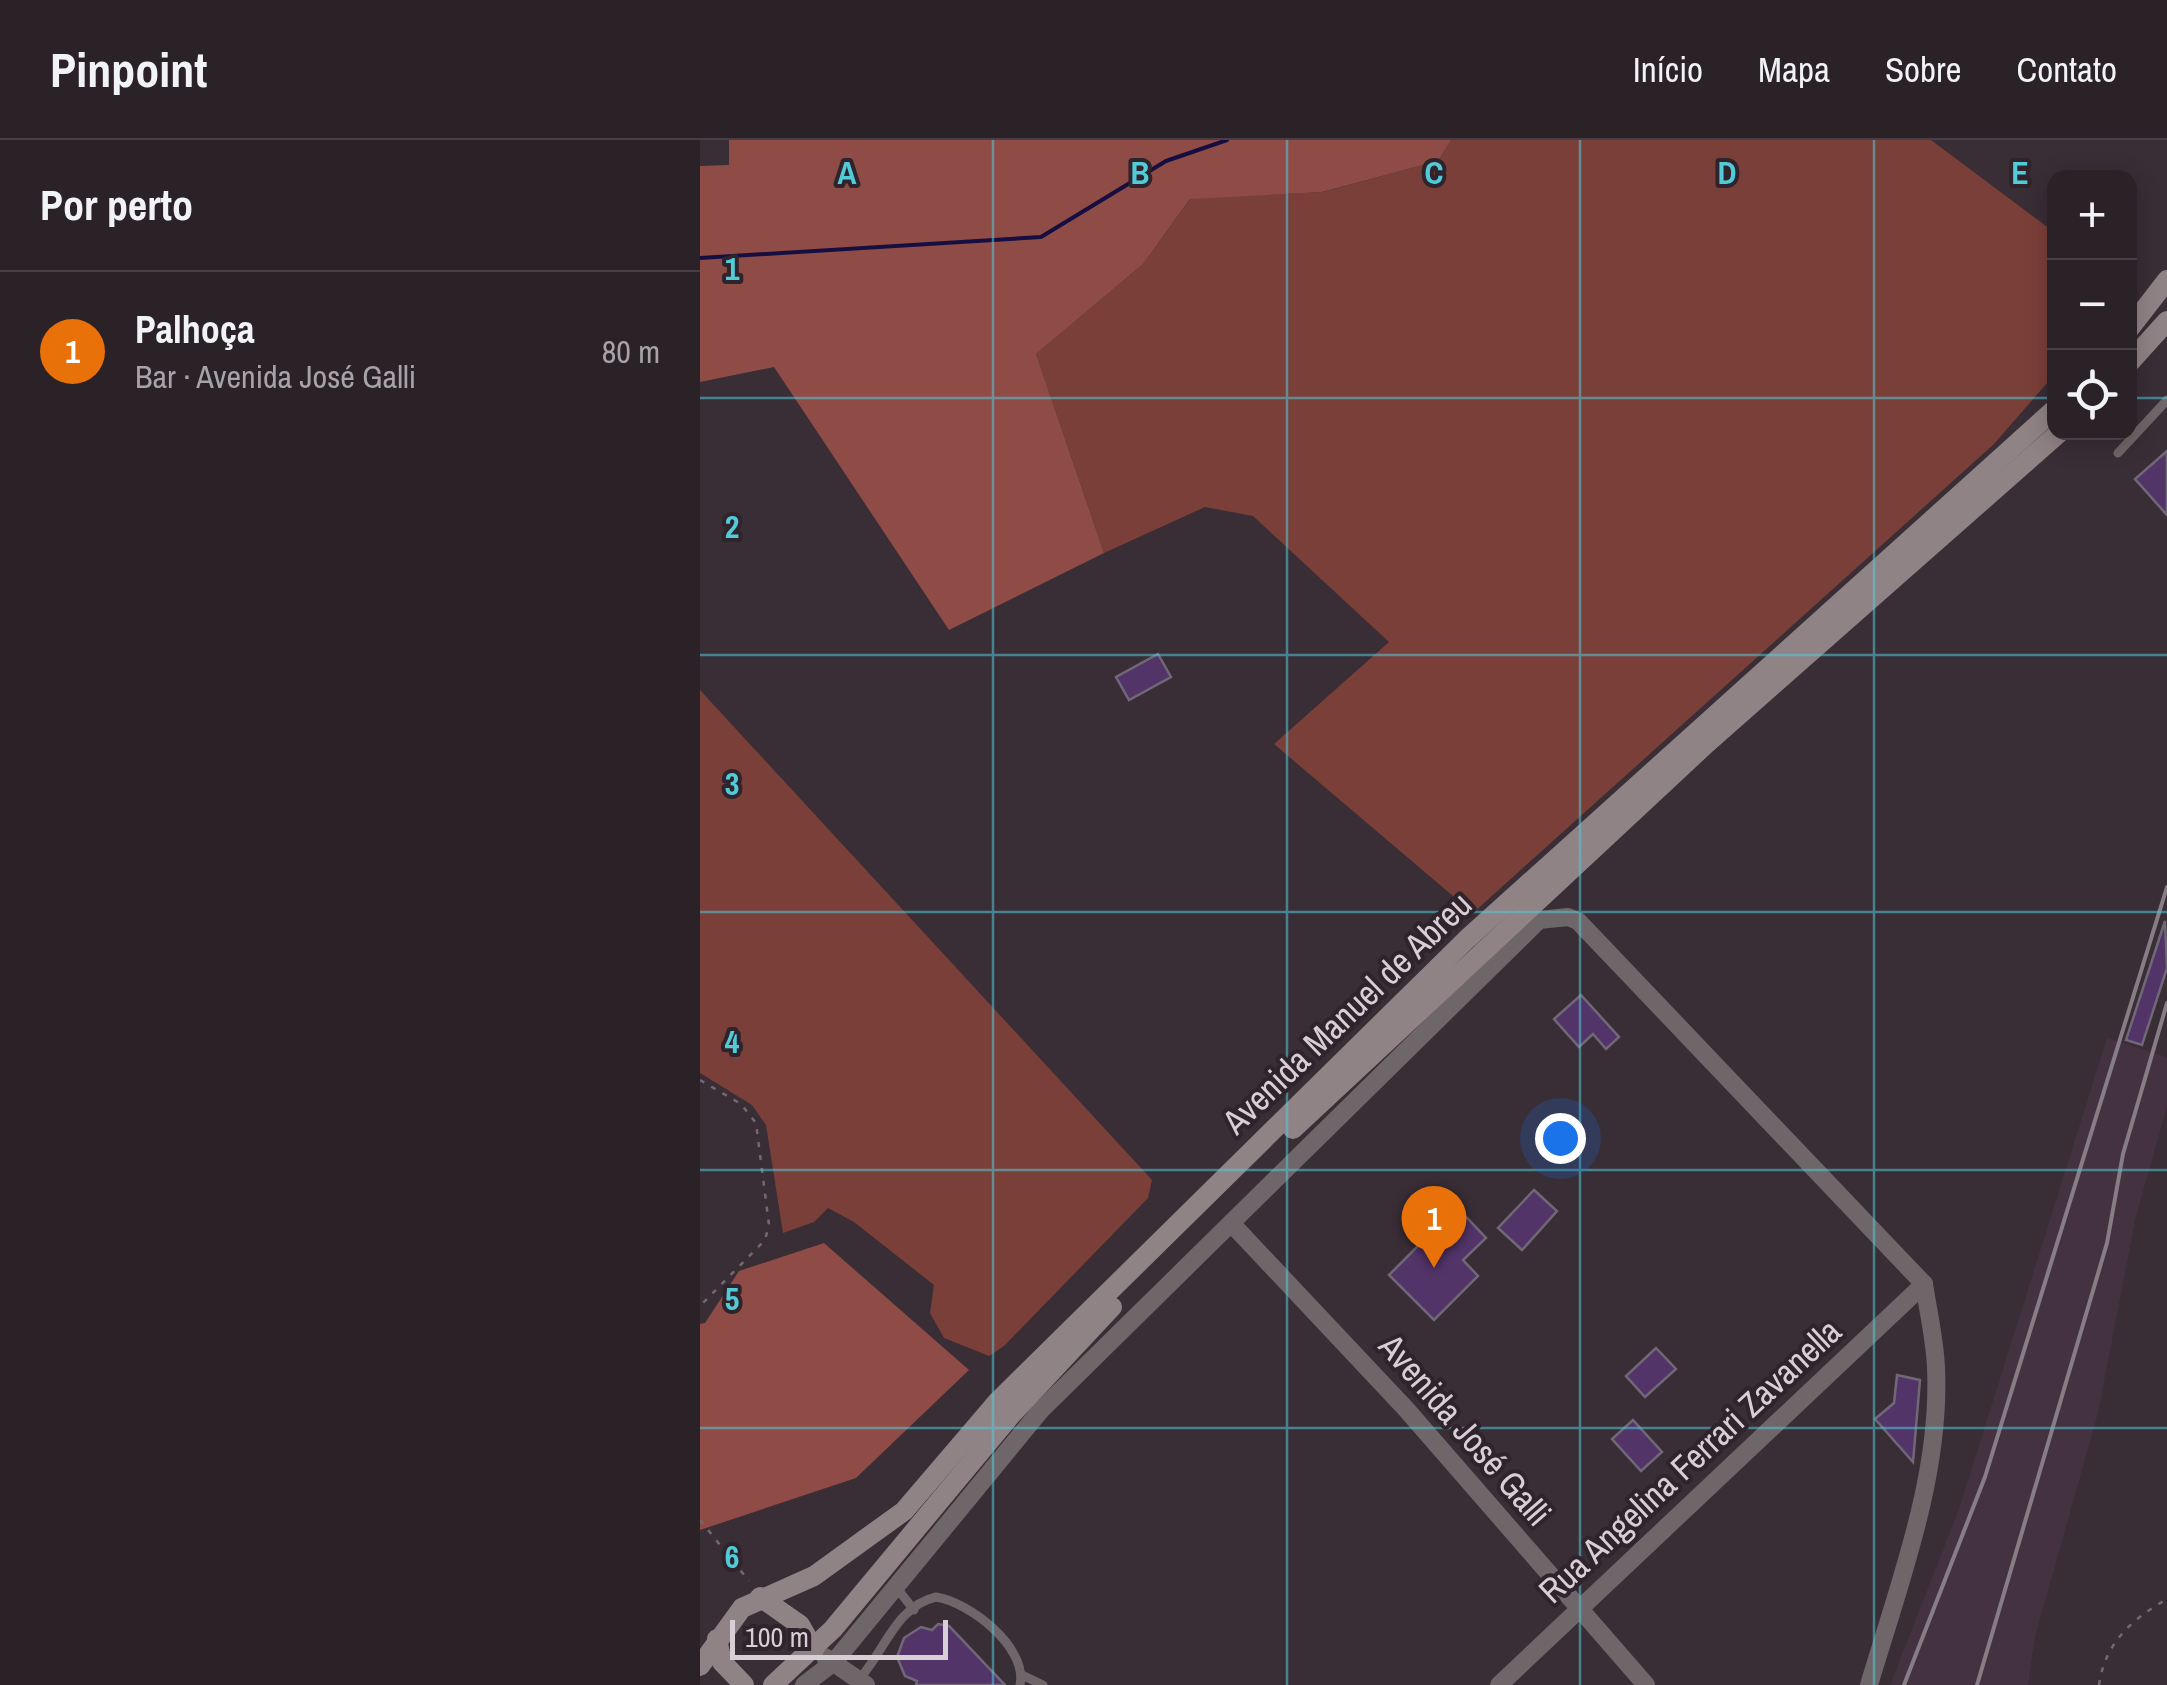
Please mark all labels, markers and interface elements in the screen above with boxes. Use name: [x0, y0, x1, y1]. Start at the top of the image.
text: Pinpoint: [50, 37, 207, 102]
text: Início: [1633, 46, 1703, 93]
text: Mapa: [1758, 46, 1830, 93]
text: Sobre: [1885, 46, 1961, 93]
text: Contato: [2016, 46, 2117, 93]
text: A: [838, 151, 857, 194]
text: B: [1131, 151, 1149, 194]
text: C: [1425, 151, 1443, 194]
text: D: [1718, 151, 1736, 194]
text: E: [2011, 151, 2029, 194]
map controls: [2047, 170, 2137, 440]
button: +: [2047, 170, 2137, 260]
text: Por perto: [40, 177, 193, 233]
text: 1: [725, 247, 740, 290]
button: −: [2047, 260, 2137, 350]
text: Palhoça: [135, 304, 255, 355]
text: 1: [65, 330, 80, 373]
text: 80 m: [602, 330, 660, 373]
button: locate: [2047, 350, 2137, 440]
text: Bar · Avenida José Galli: [135, 355, 416, 398]
text: 2: [725, 505, 739, 548]
text: 3: [725, 762, 739, 805]
street label: Avenida Manuel de Abreu: [1211, 881, 1482, 1145]
text: 4: [725, 1020, 740, 1063]
your location: [1535, 1113, 1586, 1164]
pin: 1: [1402, 1186, 1466, 1268]
text: 5: [725, 1277, 739, 1320]
street label: Rua Angelina Ferrari Zavanella: [1528, 1308, 1851, 1613]
street label: Avenida José Galli: [1368, 1323, 1562, 1536]
text: 6: [725, 1535, 739, 1578]
scale bar: [730, 1615, 948, 1660]
text: 100 m: [745, 1618, 809, 1656]

